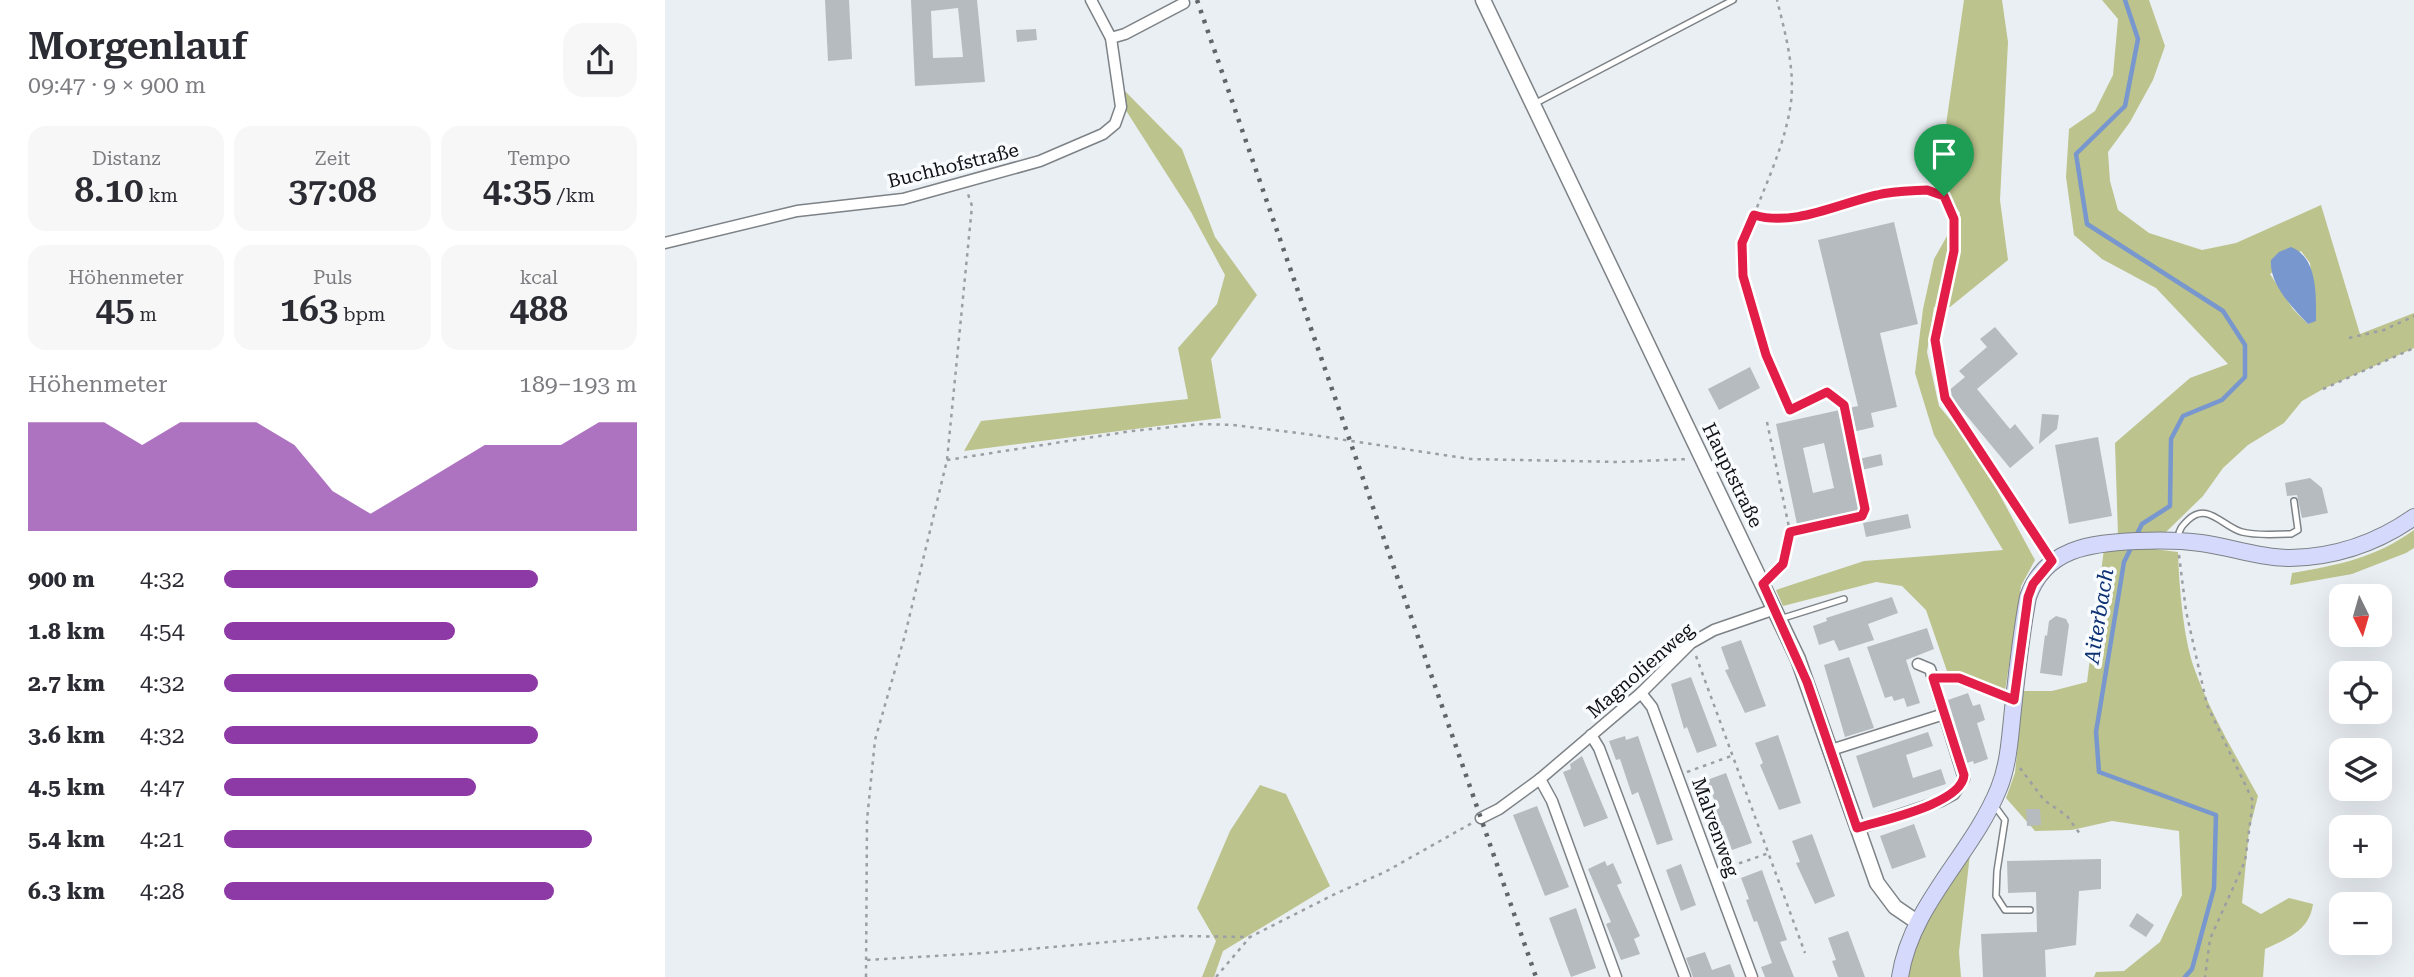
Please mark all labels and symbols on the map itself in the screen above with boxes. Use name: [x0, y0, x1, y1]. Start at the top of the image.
pin: [1914, 124, 1974, 196]
street label: Buchhofstraße: [885, 138, 1021, 193]
street label: Hauptstraße: [1697, 419, 1768, 531]
water label: Aiterbach: [2079, 567, 2118, 667]
north arrow: [2329, 584, 2392, 648]
street label: Magnolienweg: [1582, 618, 1699, 723]
street label: Malvenweg: [1687, 775, 1744, 880]

